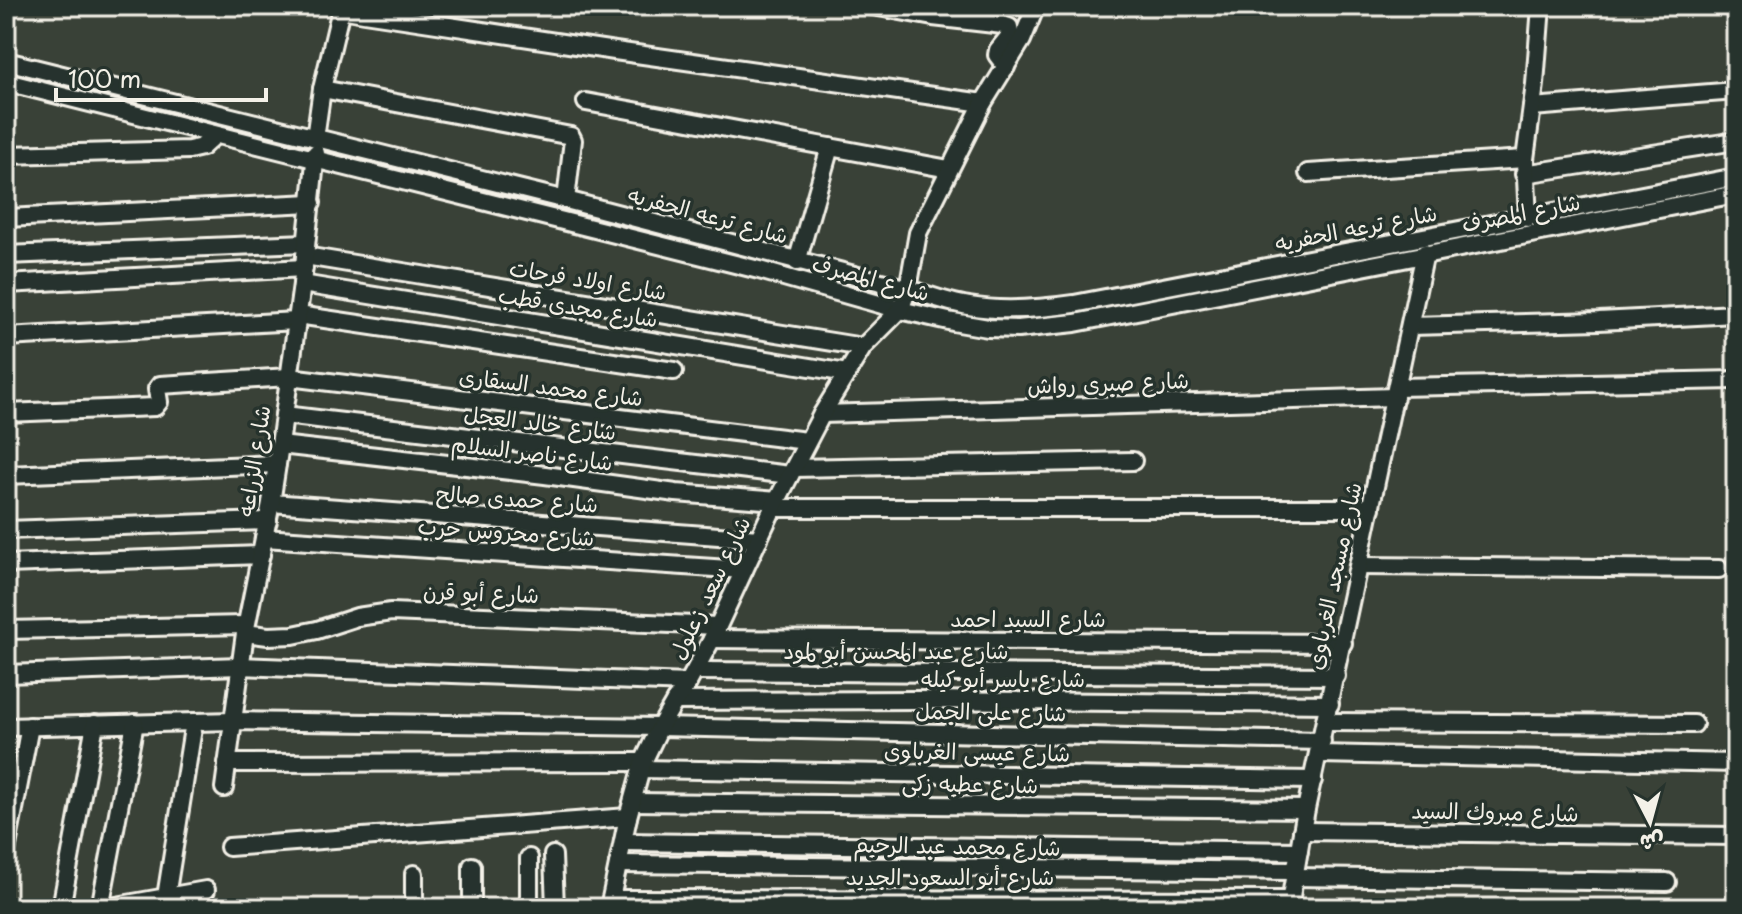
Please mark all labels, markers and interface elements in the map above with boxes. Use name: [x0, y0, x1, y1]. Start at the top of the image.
scale bar: [56, 52, 266, 102]
text: 100 m: [68, 60, 141, 96]
street label: شارع ترعه الحفريه: [624, 176, 792, 252]
street label: شارع المصرف: [1459, 184, 1583, 240]
street label: شارع ترعه الحفريه: [1272, 195, 1440, 259]
street label: شارع المصرف: [809, 245, 934, 309]
street label: شارع اولاد فرحات: [507, 250, 669, 308]
street label: شارع مجدى قطب: [496, 277, 660, 335]
street label: شارع محمد السقارى: [457, 358, 645, 414]
street label: شارع صبرى رواش: [1026, 362, 1189, 402]
street label: شارع خالد العجل: [462, 396, 618, 448]
street label: شارع الزراعه: [227, 403, 279, 519]
street label: شارع ناصر السلام: [449, 425, 615, 480]
street label: شارع حمدى صالح: [435, 475, 599, 521]
street label: شارع مسجد الغرباوى: [1297, 479, 1370, 673]
street label: شارع محروس حرب: [417, 508, 596, 554]
street label: شارع سعد زعلول: [660, 510, 759, 665]
street label: شارع أبو قرن: [422, 573, 540, 611]
street label: شارع السيد احمد: [950, 601, 1106, 635]
street label: شارع عبد المحسن أبو لمود: [784, 633, 1008, 667]
street label: شارع ياسر أبو كيله: [921, 661, 1085, 695]
street label: شارع على الجمل: [915, 693, 1067, 729]
street label: شارع عيسى الغرباوى: [884, 732, 1070, 770]
street label: شارع عطيه زكى: [901, 765, 1039, 801]
north arrow: [1610, 782, 1690, 862]
street label: شارع مبروك السيد: [1411, 793, 1579, 829]
street label: شارع محمد عبد الرحيم: [853, 826, 1061, 865]
text: ش: [1638, 826, 1666, 861]
street label: شارع أبو السعود الجديد: [846, 859, 1054, 893]

